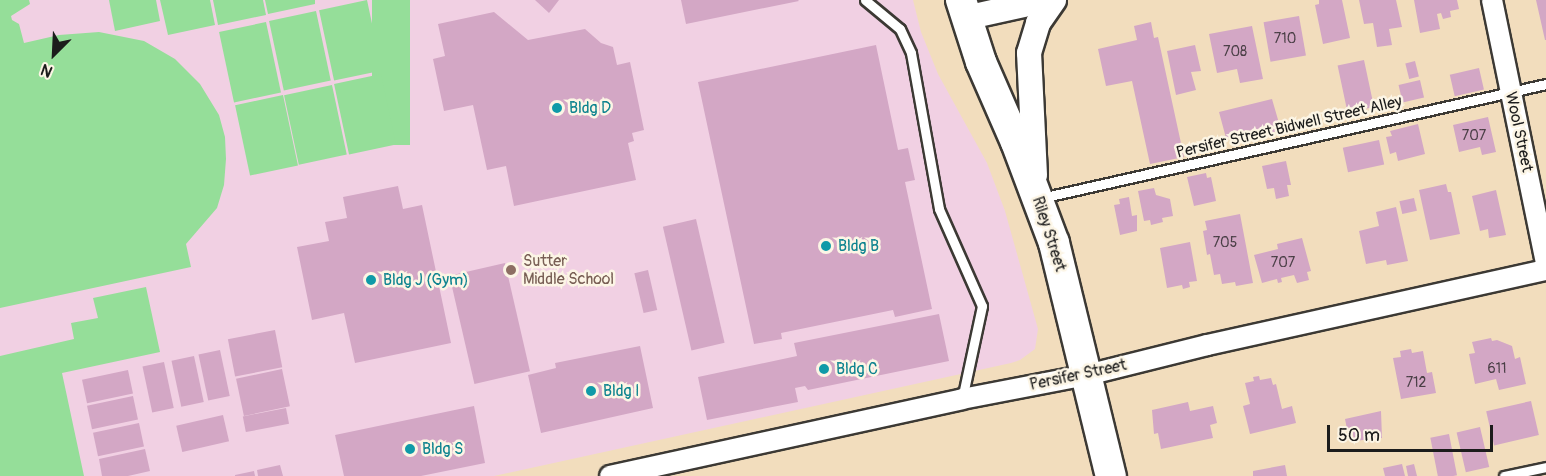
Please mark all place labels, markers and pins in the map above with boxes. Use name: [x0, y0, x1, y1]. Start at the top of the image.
place label: Bldg D: [569, 98, 611, 118]
marker: Bldg D: [550, 101, 564, 115]
place label: Bldg B: [838, 236, 879, 256]
marker: Bldg B: [819, 239, 833, 253]
place label: Sutter Middle School: [523, 251, 614, 289]
marker: Sutter Middle School: [504, 263, 518, 277]
place label: Bldg J (Gym): [383, 270, 469, 290]
marker: Bldg J (Gym): [364, 273, 378, 287]
place label: Bldg C: [836, 359, 878, 379]
marker: Bldg C: [817, 362, 831, 376]
place label: Bldg I: [603, 381, 640, 401]
marker: Bldg I: [584, 384, 598, 398]
place label: Bldg S: [422, 439, 463, 459]
marker: Bldg S: [403, 442, 417, 456]

